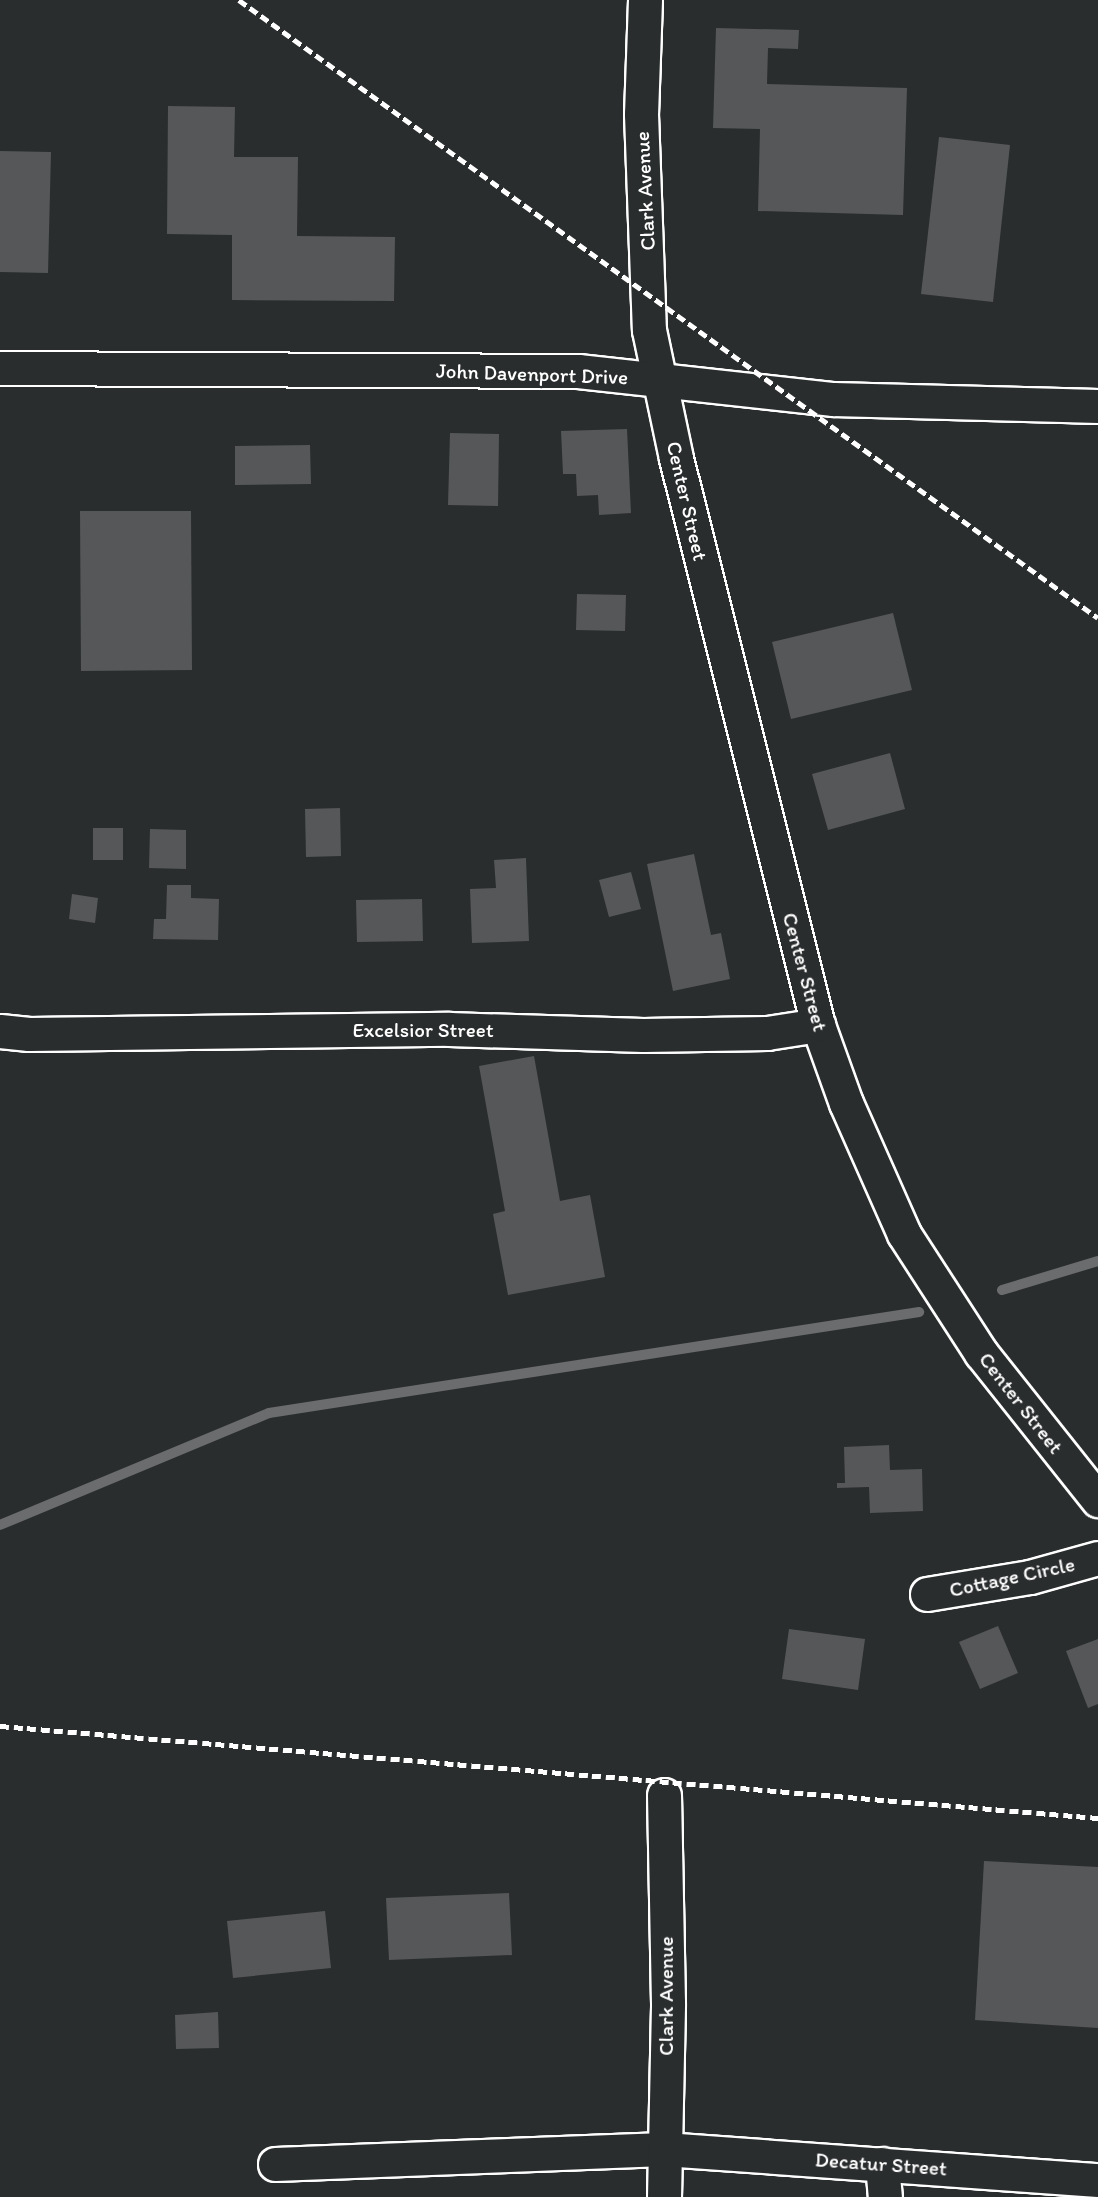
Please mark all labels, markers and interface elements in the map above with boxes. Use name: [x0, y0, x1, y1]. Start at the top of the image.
street label: Clark Avenue: [629, 131, 661, 251]
street label: John Davenport Drive: [435, 358, 629, 390]
street label: Center Street: [661, 439, 713, 563]
street label: Center Street: [777, 910, 833, 1034]
street label: Excelsior Street: [353, 1017, 493, 1043]
street label: Center Street: [974, 1347, 1068, 1459]
street label: Cottage Circle: [947, 1551, 1077, 1603]
street label: Clark Avenue: [653, 1936, 679, 2056]
street label: Decatur Street: [814, 2147, 948, 2181]

